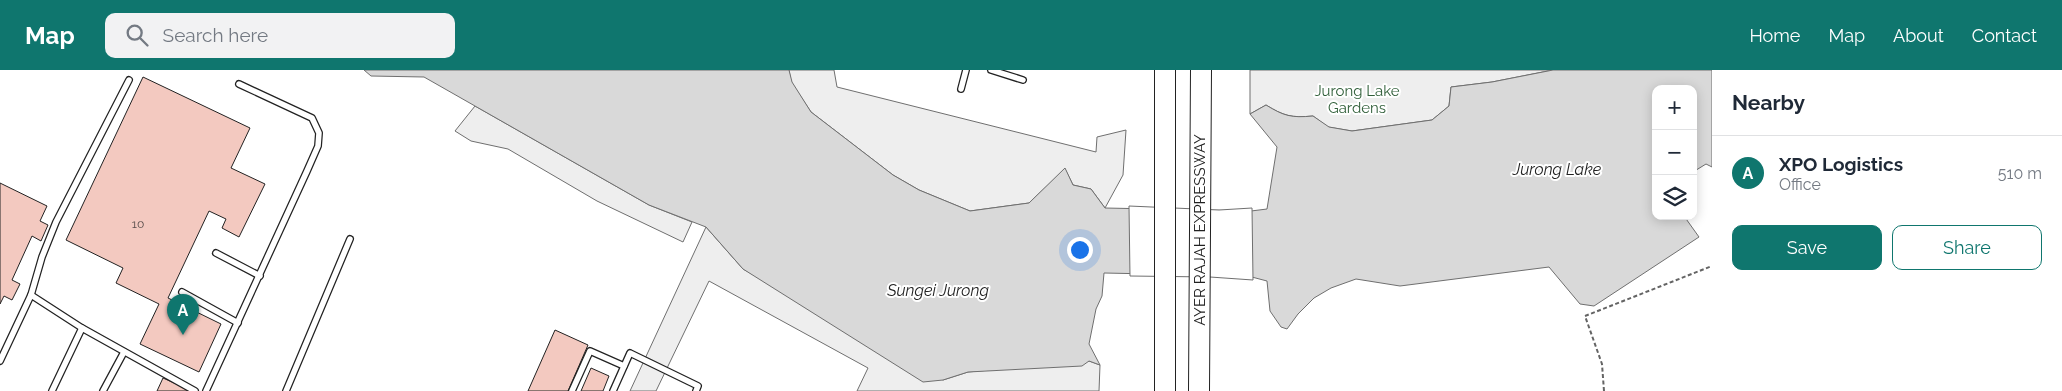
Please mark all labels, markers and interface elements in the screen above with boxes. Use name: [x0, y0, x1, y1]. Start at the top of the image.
search box: [105, 13, 455, 58]
text: Map: [25, 21, 75, 50]
icon: search: [123, 21, 151, 49]
text: Search here: [163, 24, 268, 46]
text: Home: [1749, 25, 1800, 46]
text: Map: [1828, 25, 1865, 46]
text: About: [1893, 25, 1944, 46]
text: Contact: [1972, 25, 2037, 46]
park label: Jurong Lake Gardens: [1314, 82, 1400, 117]
map controls: [1652, 85, 1697, 220]
button: +: [1652, 85, 1697, 130]
text: Nearby: [1732, 90, 1805, 115]
button: −: [1652, 130, 1697, 175]
street label: AYER RAJAH EXPRESSWAY: [1191, 134, 1209, 326]
text: XPO Logistics: [1779, 153, 1903, 175]
water label: Jurong Lake: [1512, 160, 1602, 179]
text: A: [1743, 164, 1753, 183]
text: 510 m: [1998, 164, 2042, 183]
button: layers: [1652, 175, 1697, 220]
text: Office: [1779, 175, 1821, 194]
house number: 10: [132, 217, 144, 231]
button: Save: [1732, 225, 1882, 270]
button: Share: [1892, 225, 2042, 270]
your location: [1067, 237, 1093, 263]
water label: Sungei Jurong: [886, 281, 989, 300]
pin: A: [167, 294, 199, 335]

